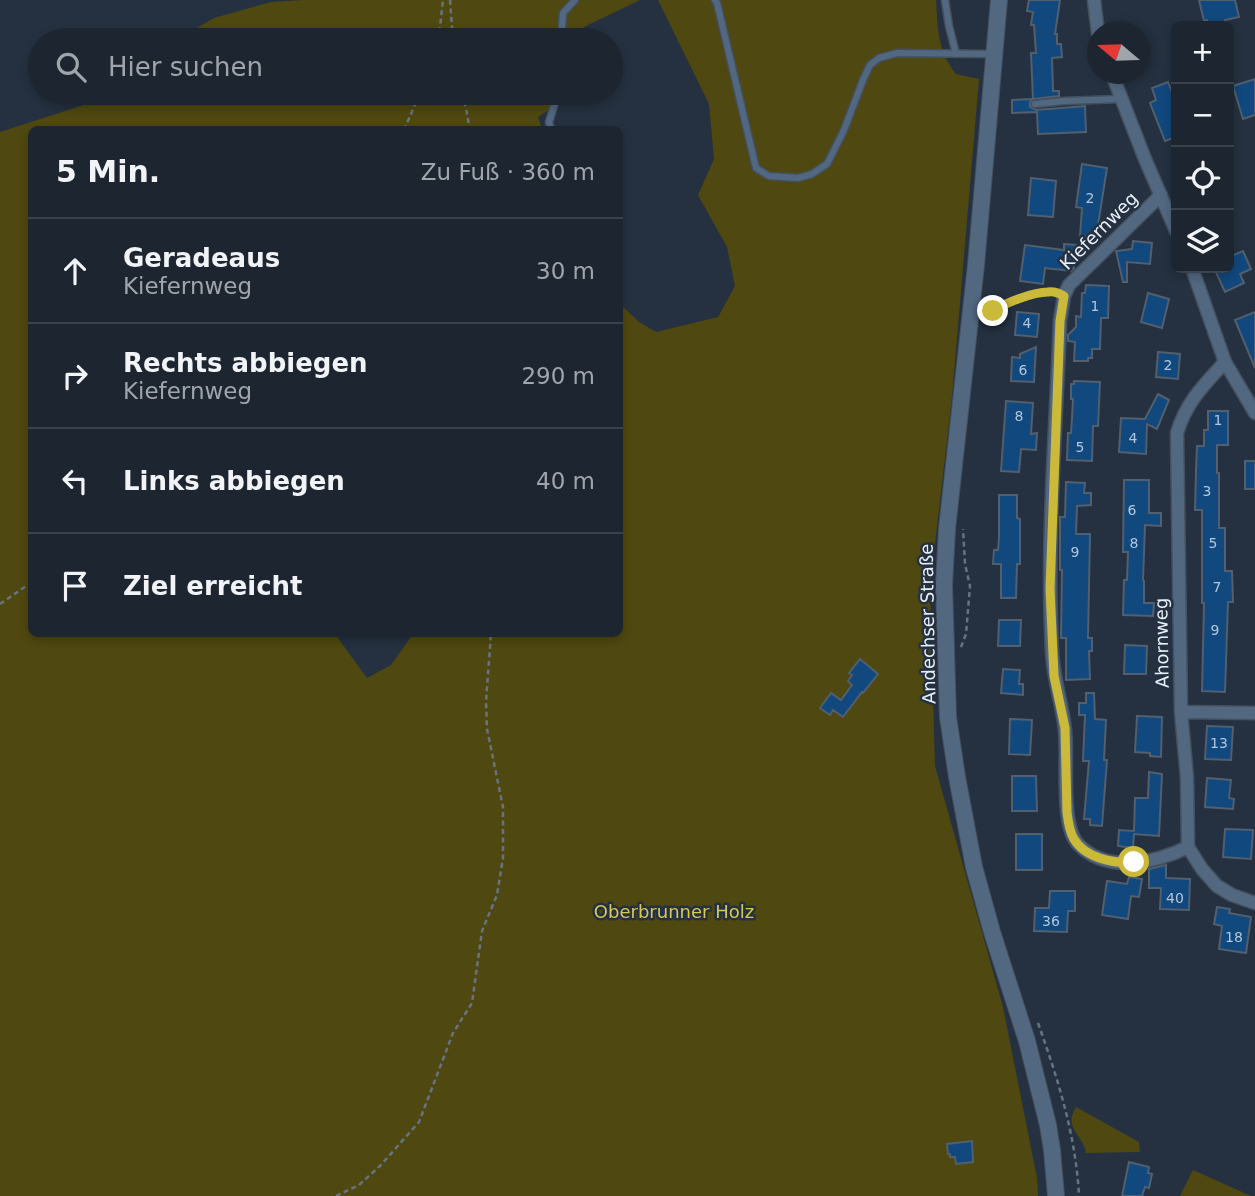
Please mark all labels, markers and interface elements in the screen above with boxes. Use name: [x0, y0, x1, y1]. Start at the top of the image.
north arrow: [1087, 21, 1150, 84]
map controls: [1171, 21, 1234, 273]
button: +: [1171, 21, 1234, 84]
search box: [28, 28, 623, 105]
icon: search: [52, 48, 90, 86]
text: Hier suchen: [108, 52, 263, 82]
button: −: [1171, 84, 1234, 147]
button: locate: [1171, 147, 1234, 210]
text: 5 Min.: [56, 154, 160, 189]
text: Zu Fuß · 360 m: [421, 159, 595, 185]
street label: Kiefernweg: [1056, 188, 1142, 274]
house number: 2: [1086, 190, 1094, 206]
button: layers: [1171, 210, 1234, 273]
text: Geradeaus: [123, 243, 280, 273]
icon: ahead: [56, 252, 94, 290]
text: 30 m: [536, 258, 595, 284]
text: Kiefernweg: [123, 273, 252, 299]
route end: [977, 295, 1008, 326]
house number: 1: [1091, 298, 1099, 314]
house number: 4: [1023, 315, 1032, 331]
text: Rechts abbiegen: [123, 348, 368, 378]
icon: right: [56, 357, 94, 395]
house number: 2: [1164, 357, 1172, 373]
house number: 6: [1019, 362, 1028, 378]
text: 290 m: [521, 363, 595, 389]
text: Kiefernweg: [123, 378, 252, 404]
house number: 8: [1015, 408, 1023, 424]
house number: 1: [1214, 412, 1222, 428]
house number: 4: [1129, 430, 1138, 446]
house number: 5: [1076, 439, 1084, 455]
icon: left: [56, 462, 94, 500]
text: Links abbiegen: [123, 466, 345, 496]
text: 40 m: [536, 468, 595, 494]
house number: 3: [1203, 483, 1211, 499]
house number: 6: [1128, 502, 1137, 518]
house number: 8: [1130, 535, 1138, 551]
house number: 5: [1209, 535, 1217, 551]
street label: Andechser Straße: [916, 544, 939, 704]
house number: 9: [1071, 544, 1079, 560]
icon: arrive: [56, 567, 94, 605]
text: Ziel erreicht: [123, 571, 303, 601]
house number: 7: [1213, 579, 1221, 595]
street label: Ahornweg: [1150, 598, 1173, 688]
house number: 9: [1211, 622, 1219, 638]
house number: 13: [1210, 735, 1228, 751]
route start: [1118, 846, 1149, 877]
house number: 40: [1166, 890, 1184, 906]
park label: Oberbrunner Holz: [594, 901, 754, 922]
house number: 36: [1042, 913, 1060, 929]
house number: 18: [1225, 929, 1243, 945]

